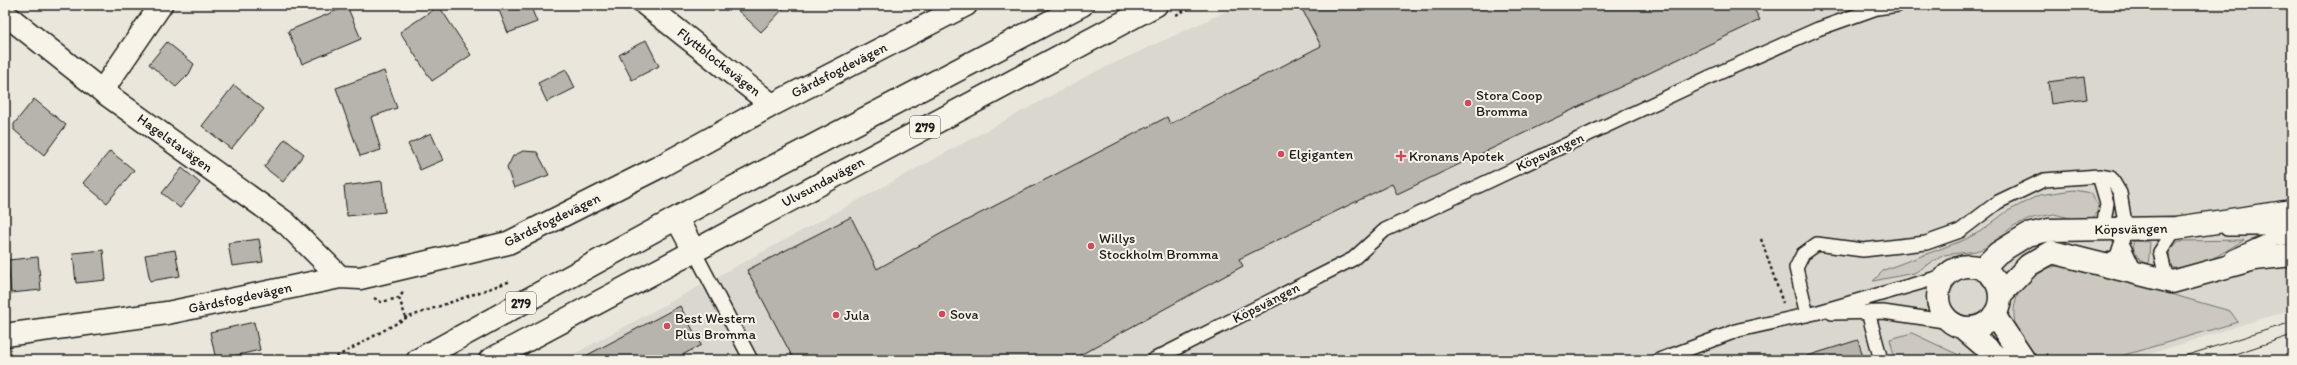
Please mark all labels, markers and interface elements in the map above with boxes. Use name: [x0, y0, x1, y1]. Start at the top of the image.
street label: Flyttblocksvägen: [674, 24, 764, 100]
street label: Gårdsfogdevägen: [788, 38, 890, 101]
place label: Stora Coop Bromma: [1476, 87, 1542, 120]
marker: Stora Coop Bromma: [1463, 98, 1473, 108]
street label: Hagelstavägen: [134, 110, 216, 176]
road number: 279: [910, 116, 940, 138]
street label: Köpsvängen: [1513, 129, 1587, 175]
place label: Elgiganten: [1289, 146, 1353, 163]
place label: Kronans Apotek: [1409, 148, 1505, 165]
marker: Elgiganten: [1276, 149, 1286, 159]
marker: Kronans Apotek: [1396, 151, 1406, 161]
street label: Ulvsundavägen: [779, 153, 868, 211]
street label: Gårdsfogdevägen: [501, 189, 603, 251]
street label: Köpsvängen: [2094, 220, 2168, 238]
place label: Willys Stockholm Bromma: [1099, 230, 1219, 263]
marker: Willys Stockholm Bromma: [1086, 241, 1096, 251]
street label: Gårdsfogdevägen: [187, 279, 293, 317]
street label: Köpsvängen: [1230, 279, 1302, 327]
road number: 279: [506, 292, 536, 314]
place label: Sova: [950, 306, 979, 323]
place label: Jula: [844, 307, 869, 324]
marker: Sova: [937, 309, 947, 319]
place label: Best Western Plus Bromma: [675, 310, 757, 343]
marker: Jula: [831, 310, 841, 320]
marker: Best Western Plus Bromma: [662, 321, 672, 331]

